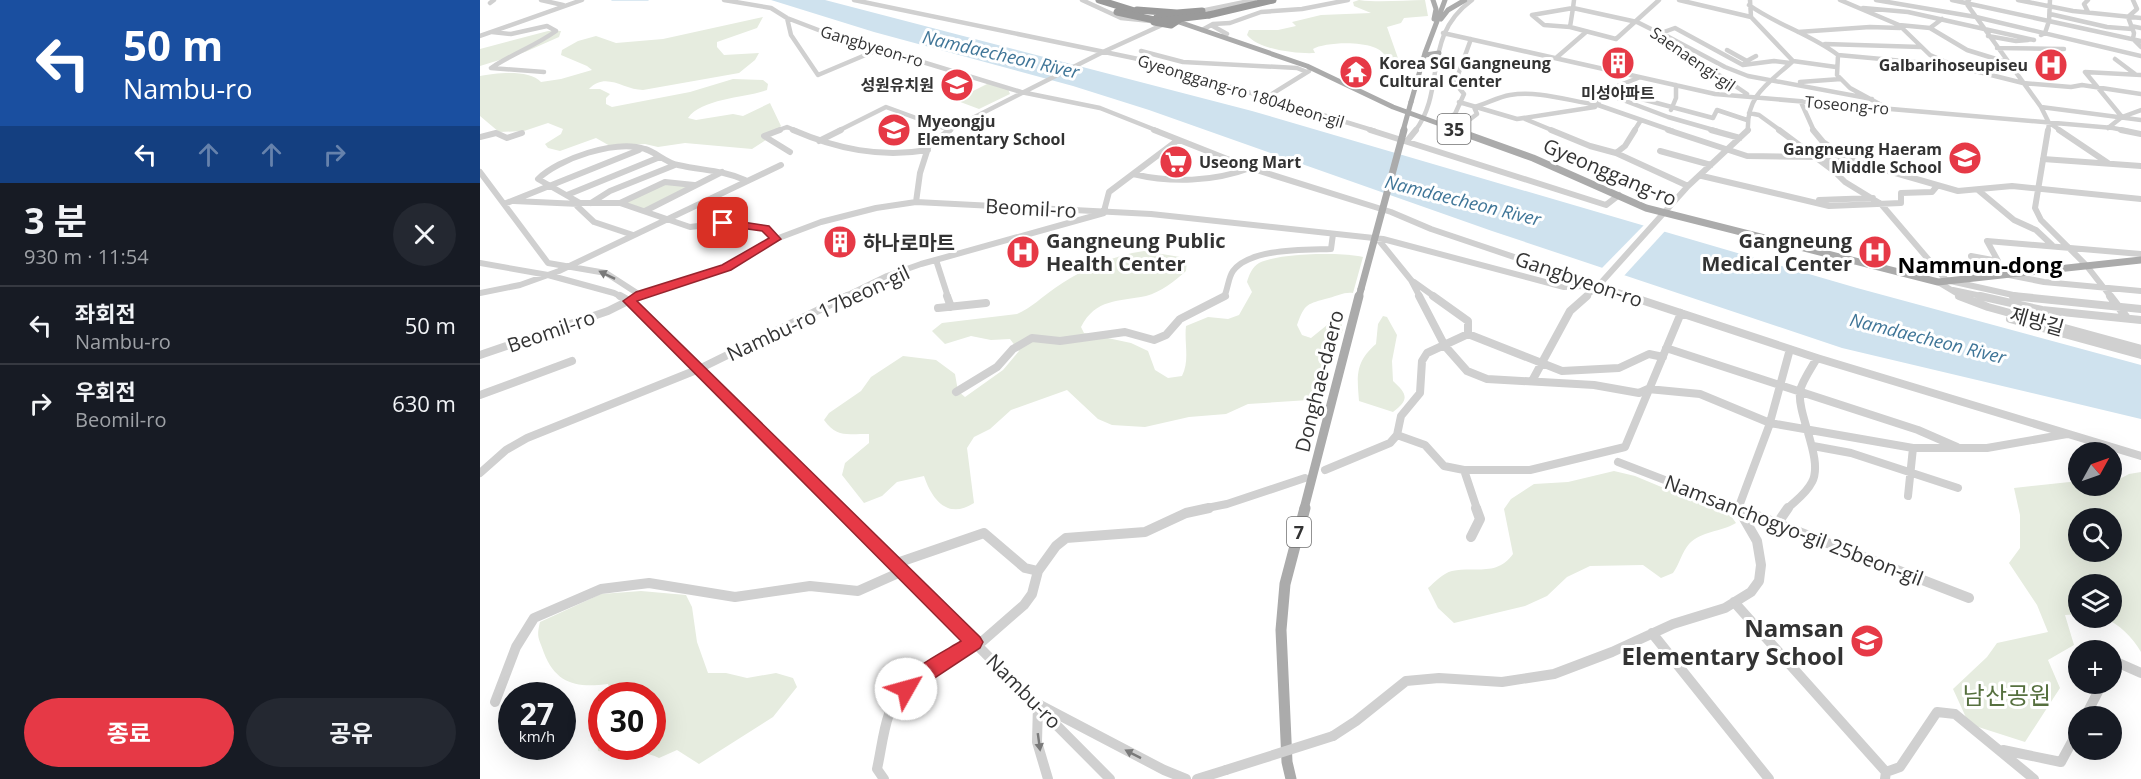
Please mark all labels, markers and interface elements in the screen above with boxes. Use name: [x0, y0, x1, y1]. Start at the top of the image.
text: 50 m: [123, 16, 223, 73]
street label: Gangbyeon-ro: [818, 20, 926, 72]
street label: Saenaengi-gil: [1646, 22, 1740, 96]
icon: left: [24, 24, 102, 102]
water label: Namdaecheon River: [920, 24, 1082, 84]
building icon: 미성아파트: [1600, 45, 1636, 81]
hospital icon: Galbarihoseupiseu: [2033, 47, 2069, 83]
street label: Gyeonggang-ro 1804beon-gil: [1135, 49, 1347, 133]
place label: Korea SGI Gangneung Cultural Center: [1379, 52, 1551, 92]
temple icon: Korea SGI Gangneung Cultural Center: [1338, 54, 1374, 90]
place label: Galbarihoseupiseu: [1879, 54, 2028, 76]
school or university icon: 성원유치원: [939, 67, 975, 103]
text: Nambu-ro: [123, 70, 252, 107]
place label: 성원유치원: [860, 74, 934, 96]
place label: 미성아파트: [1581, 82, 1655, 104]
street label: Toseong-ro: [1804, 90, 1890, 120]
place label: Myeongju Elementary School: [917, 110, 1065, 150]
school or university icon: Myeongju Elementary School: [876, 112, 912, 148]
road number: 35: [1438, 114, 1470, 144]
street label: Gyeonggang-ro: [1539, 132, 1681, 212]
icon: left: [129, 138, 162, 171]
icon: ahead: [192, 138, 225, 171]
icon: ahead: [255, 138, 288, 171]
icon: right: [318, 138, 351, 171]
place label: Gangneung Haeram Middle School: [1783, 138, 1942, 178]
school or university icon: Gangneung Haeram Middle School: [1947, 140, 1983, 176]
supermarket icon: Useong Mart: [1158, 144, 1194, 180]
place label: Useong Mart: [1199, 151, 1301, 173]
water label: Namdaecheon River: [1382, 169, 1544, 231]
street label: Beomil-ro: [985, 192, 1077, 224]
text: 3 분: [24, 196, 87, 245]
pin: [697, 197, 748, 248]
button: close: [393, 203, 456, 266]
icon: arrive: [706, 206, 739, 239]
building icon: 하나로마트: [822, 224, 858, 260]
place label: Gangneung Public Health Center: [1046, 227, 1226, 277]
place label: Gangneung Medical Center: [1702, 227, 1853, 277]
place label: 하나로마트: [863, 229, 955, 256]
hospital icon: Gangneung Public Health Center: [1005, 234, 1041, 270]
hospital icon: Gangneung Medical Center: [1857, 234, 1893, 270]
text: 930 m · 11:54: [24, 243, 149, 270]
street label: Gangbyeon-ro: [1512, 245, 1646, 313]
district label: Nammun-dong: [1898, 249, 2063, 279]
street label: Nambu-ro 17beon-gil: [722, 259, 914, 367]
one-way arrow: [598, 271, 616, 281]
text: 좌회전: [75, 298, 136, 328]
street label: 제방길: [2007, 300, 2067, 342]
street label: Beomil-ro: [503, 303, 599, 359]
street label: Donghae-daero: [1288, 307, 1350, 455]
water label: Namdaecheon River: [1847, 307, 2009, 369]
icon: left: [24, 309, 57, 342]
text: 50 m: [405, 310, 456, 340]
text: Nambu-ro: [75, 328, 171, 355]
text: 우회전: [75, 376, 136, 406]
icon: right: [24, 387, 57, 420]
text: 630 m: [392, 388, 456, 418]
text: Beomil-ro: [75, 406, 166, 433]
north arrow: [2068, 442, 2122, 496]
map controls: [2068, 442, 2122, 760]
street label: Namsanchogyo-gil 25beon-gil: [1661, 468, 1927, 592]
button: search: [2068, 508, 2122, 562]
road number: 7: [1287, 517, 1311, 547]
button: layers: [2068, 574, 2122, 628]
place label: Namsan Elementary School: [1621, 611, 1844, 672]
school or university icon: Namsan Elementary School: [1849, 623, 1885, 659]
button: +: [2068, 640, 2122, 694]
street label: Nambu-ro: [981, 648, 1067, 734]
position arrow: [874, 657, 938, 721]
park label: 남산공원: [1963, 678, 2051, 711]
speed limit sign: 30: [588, 682, 666, 760]
text: 27: [520, 693, 554, 734]
button: 종료: [24, 698, 234, 767]
button: 공유: [246, 698, 456, 767]
button: −: [2068, 706, 2122, 760]
text: km/h: [519, 726, 555, 746]
one-way arrow: [1035, 733, 1044, 752]
one-way arrow: [1124, 750, 1142, 760]

